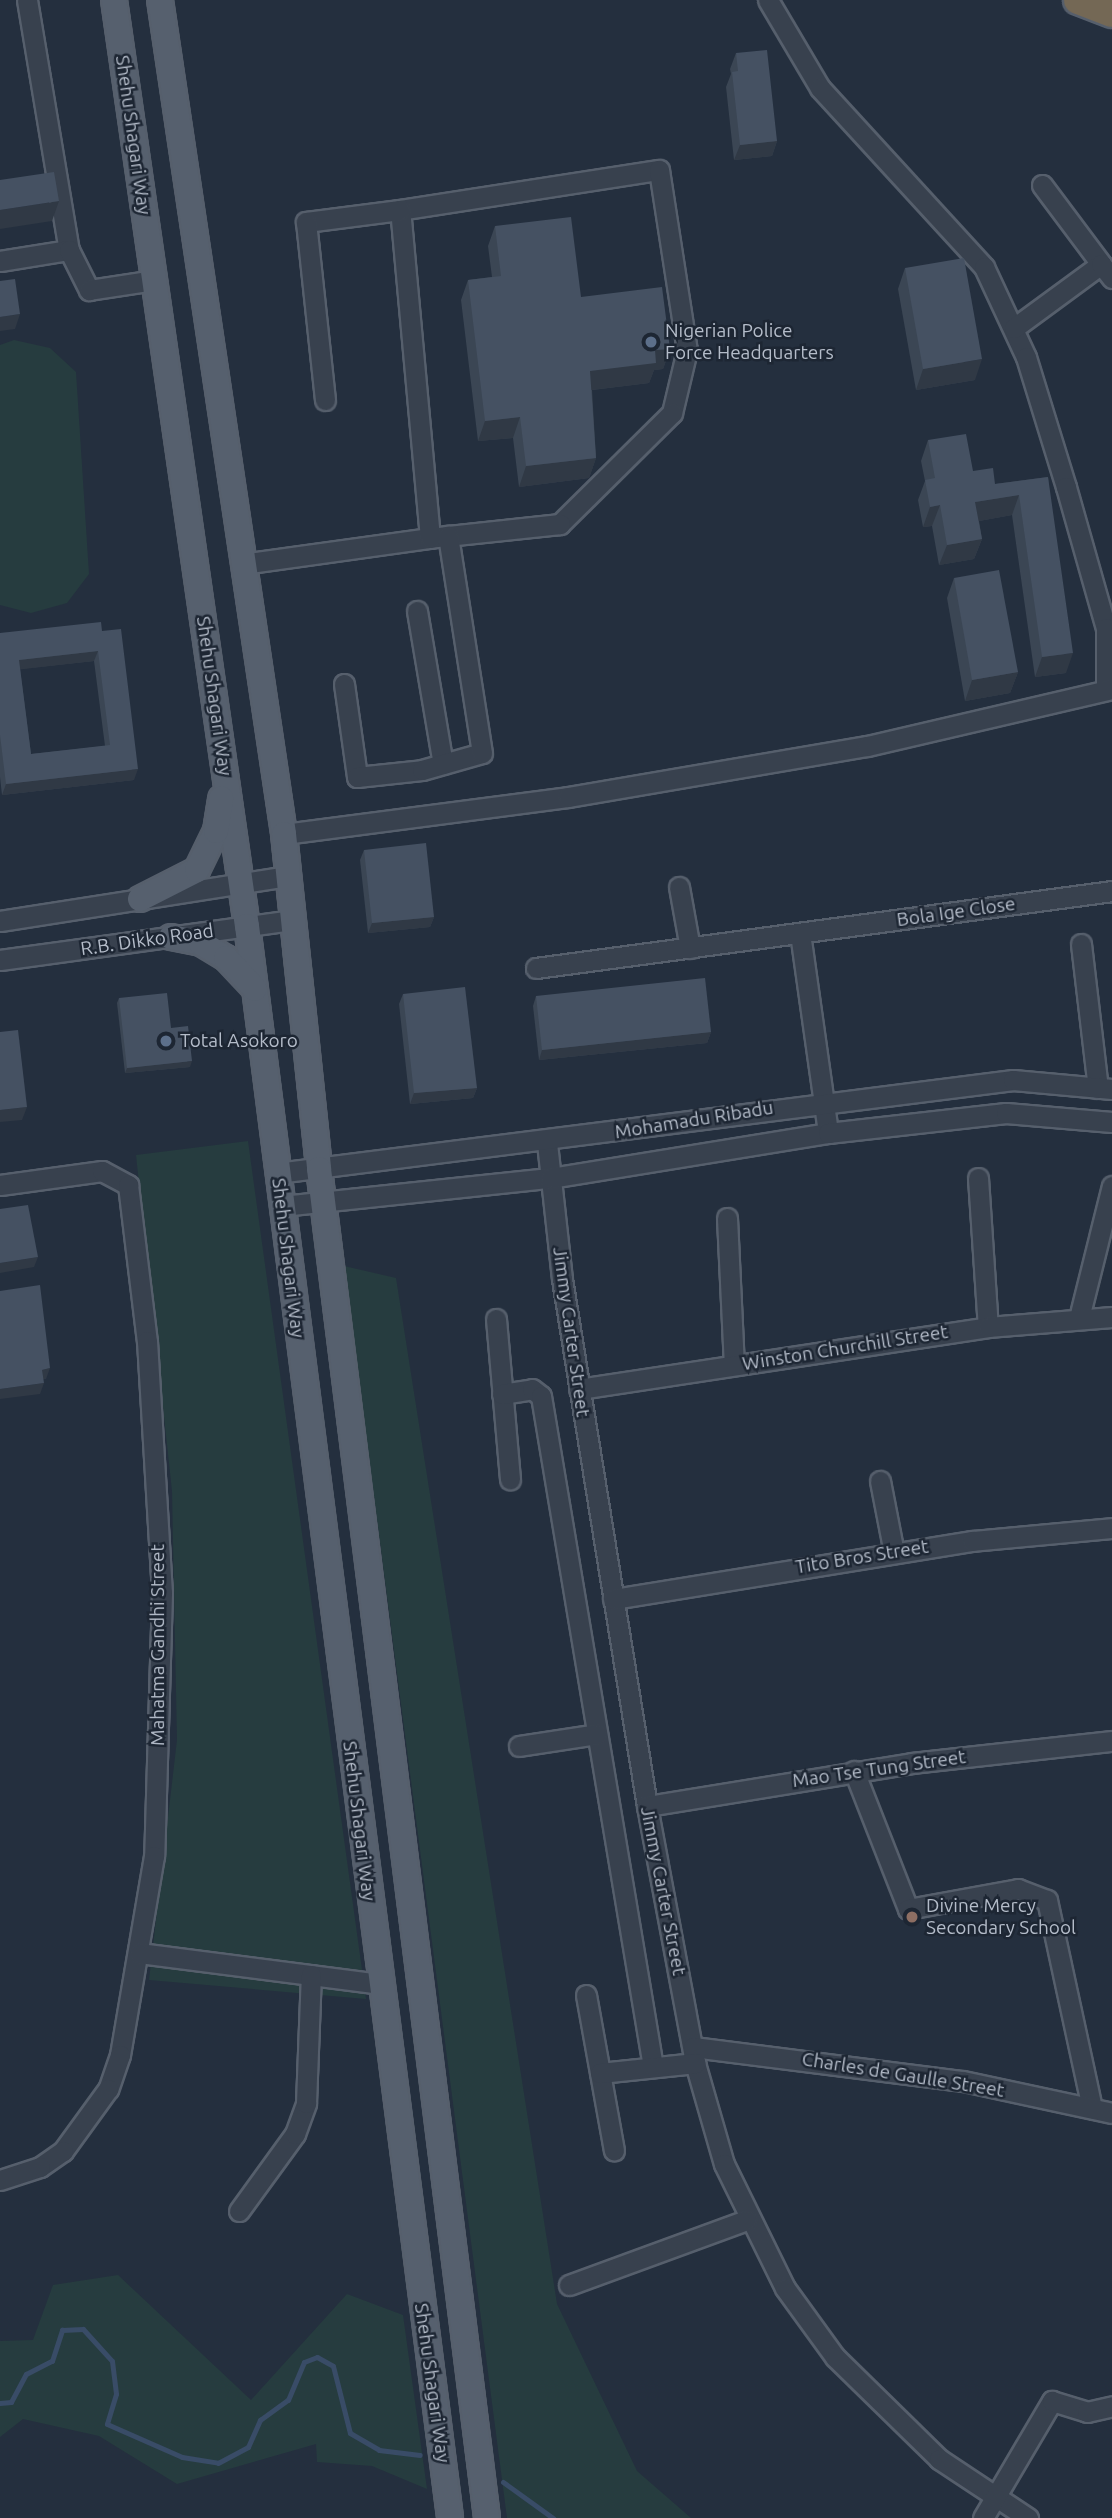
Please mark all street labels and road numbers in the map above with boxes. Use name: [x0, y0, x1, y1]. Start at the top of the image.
street label: Shehu Shagari Way: [111, 54, 155, 216]
street label: Shehu Shagari Way: [192, 615, 236, 777]
street label: Bola Ige Close: [895, 892, 1017, 932]
street label: R.B. Dikko Road: [79, 919, 215, 961]
street label: Mohamadu Ribadu: [613, 1096, 775, 1144]
street label: Shehu Shagari Way: [267, 1177, 309, 1339]
street label: Jimmy Carter Street: [548, 1246, 594, 1418]
street label: Winston Churchill Street: [741, 1321, 949, 1375]
street label: Tito Bros Street: [794, 1535, 930, 1579]
street label: Mahatma Gandhi Street: [147, 1544, 169, 1746]
street label: Shehu Shagari Way: [338, 1740, 380, 1902]
street label: Mao Tse Tung Street: [791, 1746, 967, 1792]
street label: Jimmy Carter Street: [635, 1805, 691, 1977]
street label: Charles de Gaulle Street: [800, 2048, 1006, 2102]
street label: Shehu Shagari Way: [410, 2302, 454, 2464]

